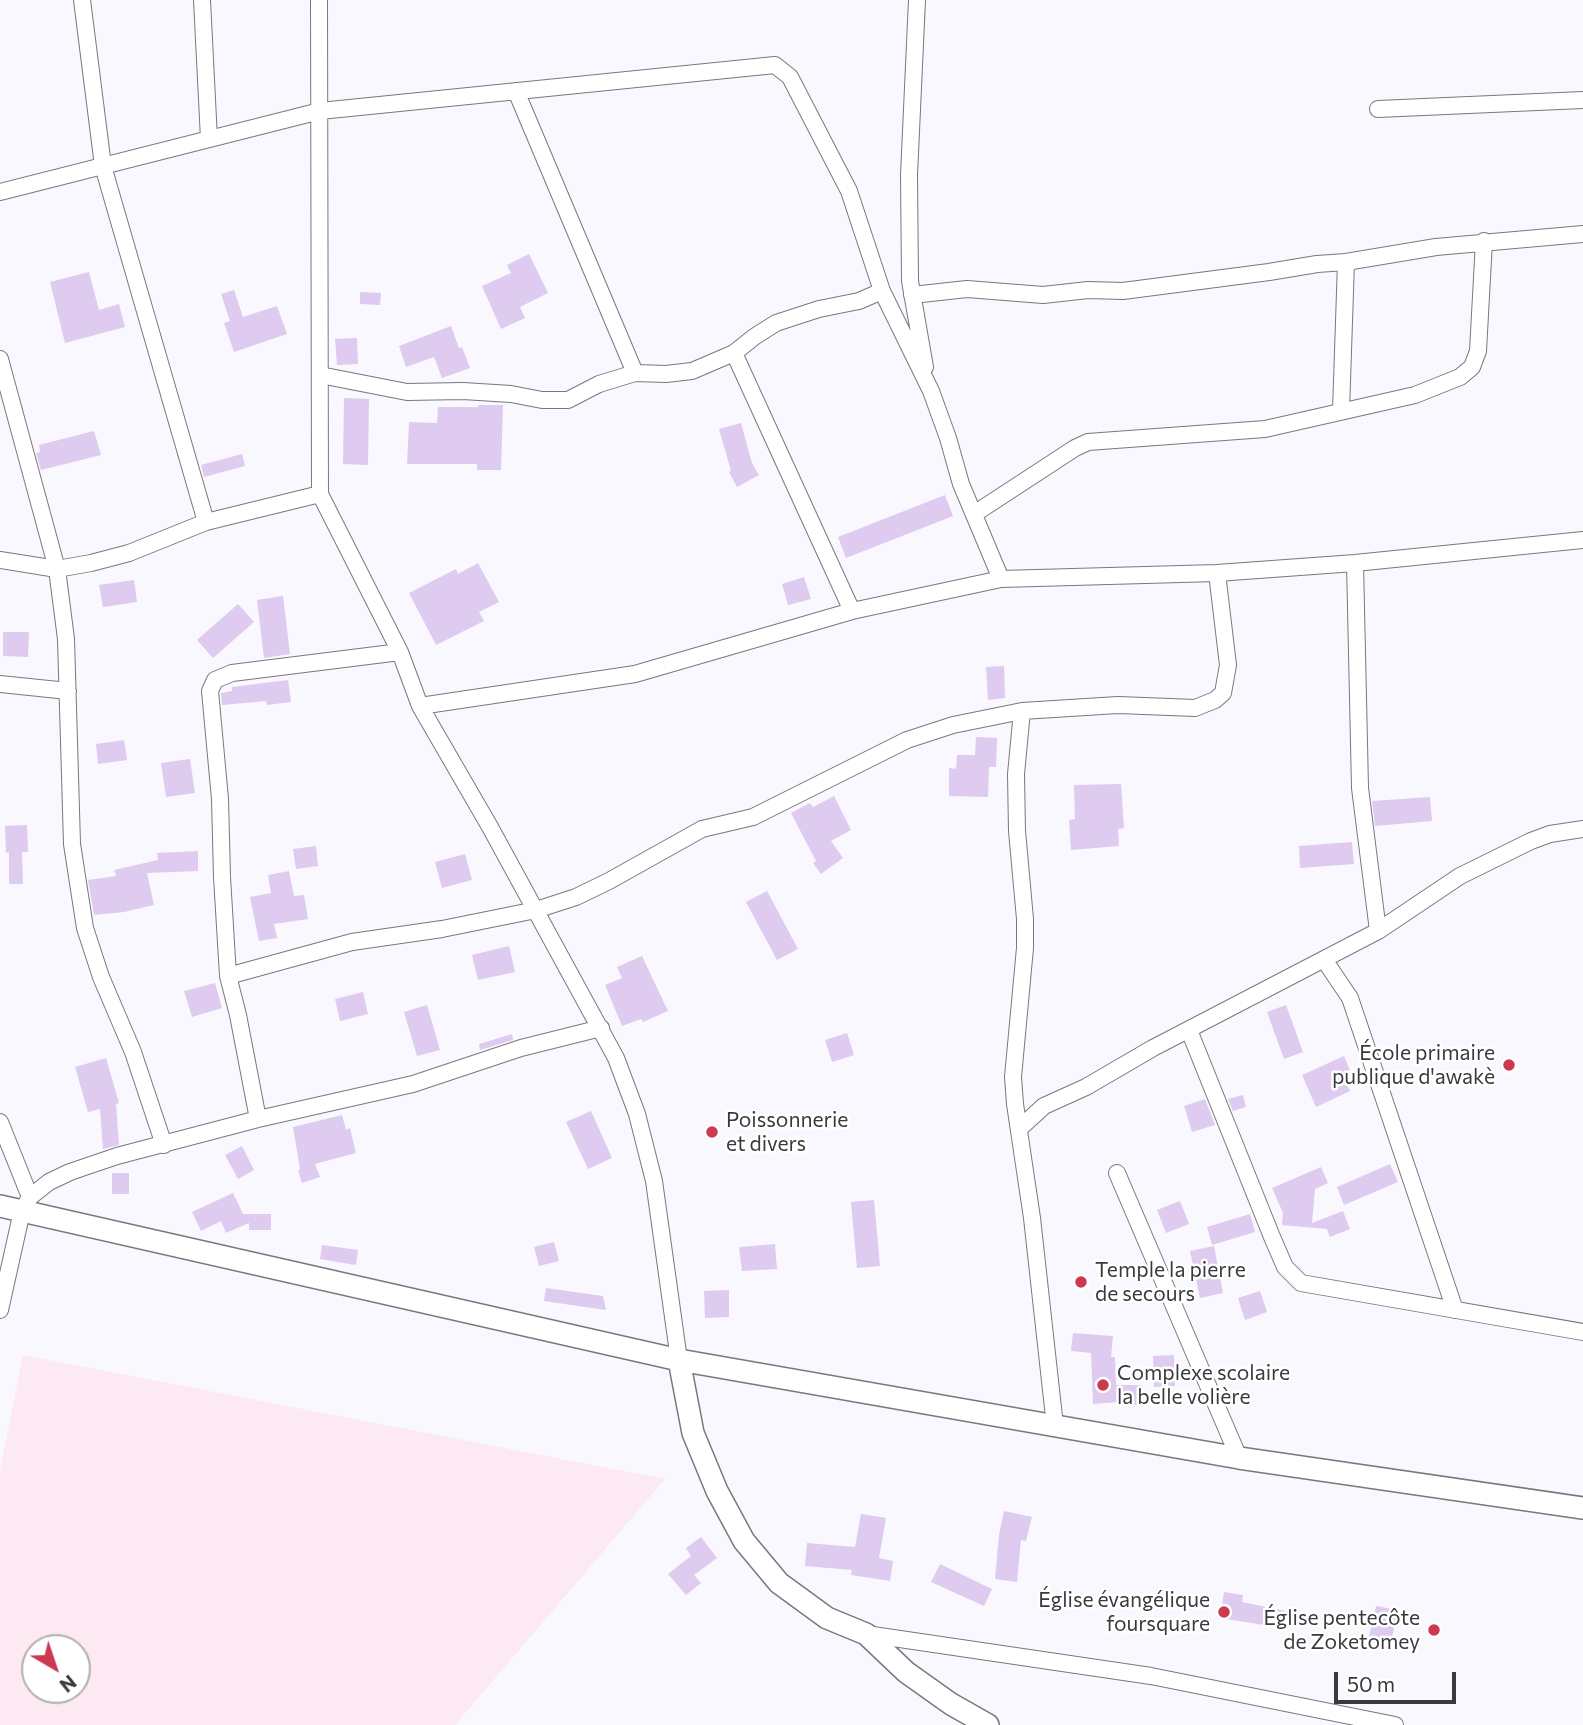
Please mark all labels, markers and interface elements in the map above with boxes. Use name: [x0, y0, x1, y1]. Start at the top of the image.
place label: École primaire publique d'awakè: [1332, 1040, 1495, 1090]
marker: École primaire publique d'awakè: [1501, 1057, 1517, 1073]
place label: Poissonnerie et divers: [726, 1107, 848, 1157]
marker: Poissonnerie et divers: [704, 1124, 720, 1140]
place label: Temple la pierre de secours: [1095, 1257, 1246, 1307]
marker: Temple la pierre de secours: [1073, 1274, 1089, 1290]
place label: Complexe scolaire la belle volière: [1117, 1360, 1290, 1410]
marker: Complexe scolaire la belle volière: [1095, 1377, 1111, 1393]
place label: Église évangélique foursquare: [1038, 1587, 1210, 1637]
marker: Église évangélique foursquare: [1216, 1604, 1232, 1620]
place label: Église pentecôte de Zoketomey: [1263, 1605, 1420, 1655]
marker: Église pentecôte de Zoketomey: [1426, 1622, 1442, 1638]
north arrow: [21, 1634, 91, 1704]
scale bar: [1338, 1658, 1460, 1702]
text: N: [55, 1671, 81, 1698]
text: 50 m: [1347, 1671, 1395, 1696]

